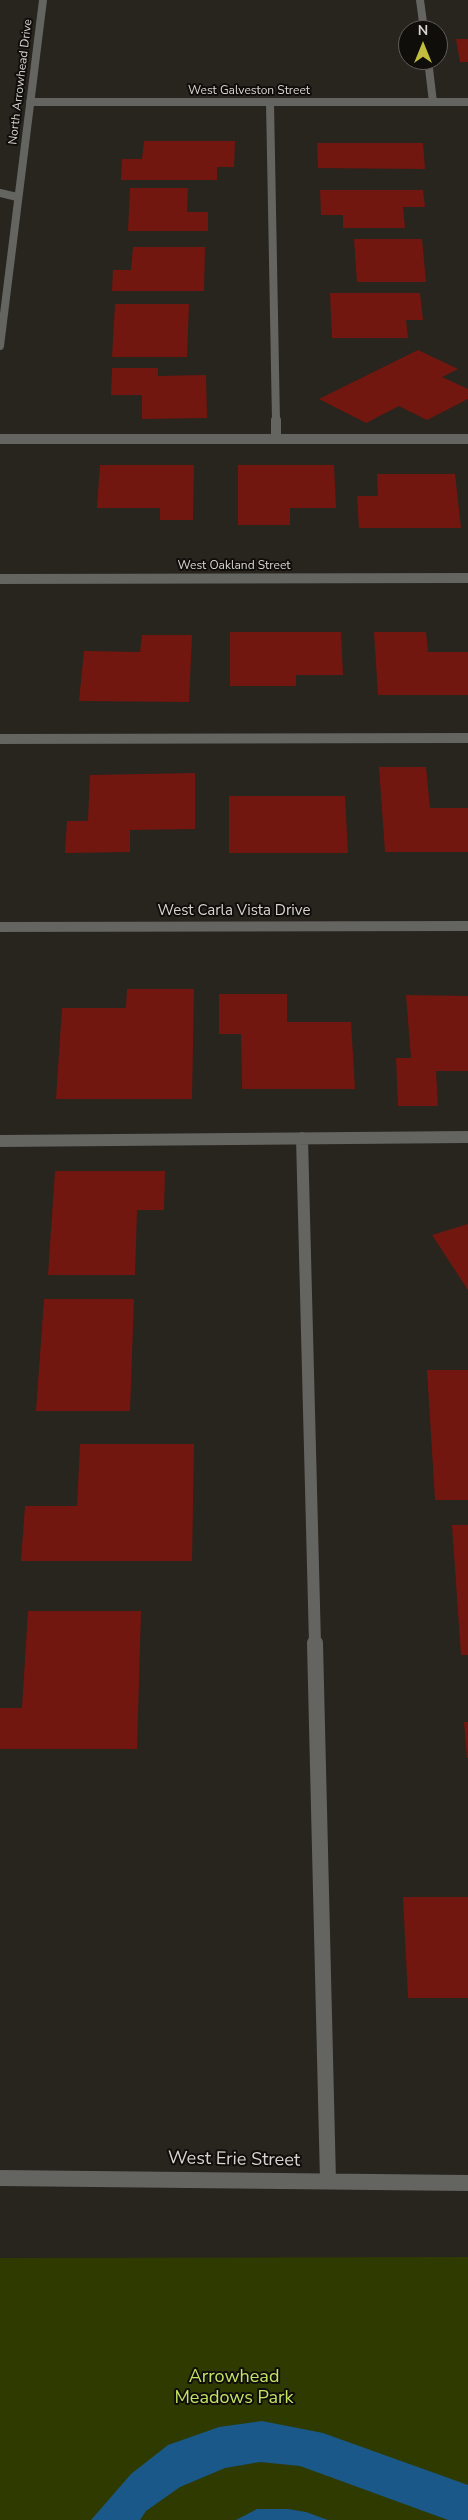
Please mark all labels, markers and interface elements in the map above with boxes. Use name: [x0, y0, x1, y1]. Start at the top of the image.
street label: North Arrowhead Drive: [6, 18, 36, 146]
north arrow: [398, 20, 448, 70]
text: N: [418, 21, 428, 40]
street label: West Galveston Street: [188, 84, 310, 98]
street label: West Oakland Street: [178, 559, 290, 573]
street label: West Carla Vista Drive: [158, 902, 310, 920]
street label: West Erie Street: [168, 2148, 300, 2172]
park label: Arrowhead Meadows Park: [174, 2367, 294, 2410]

